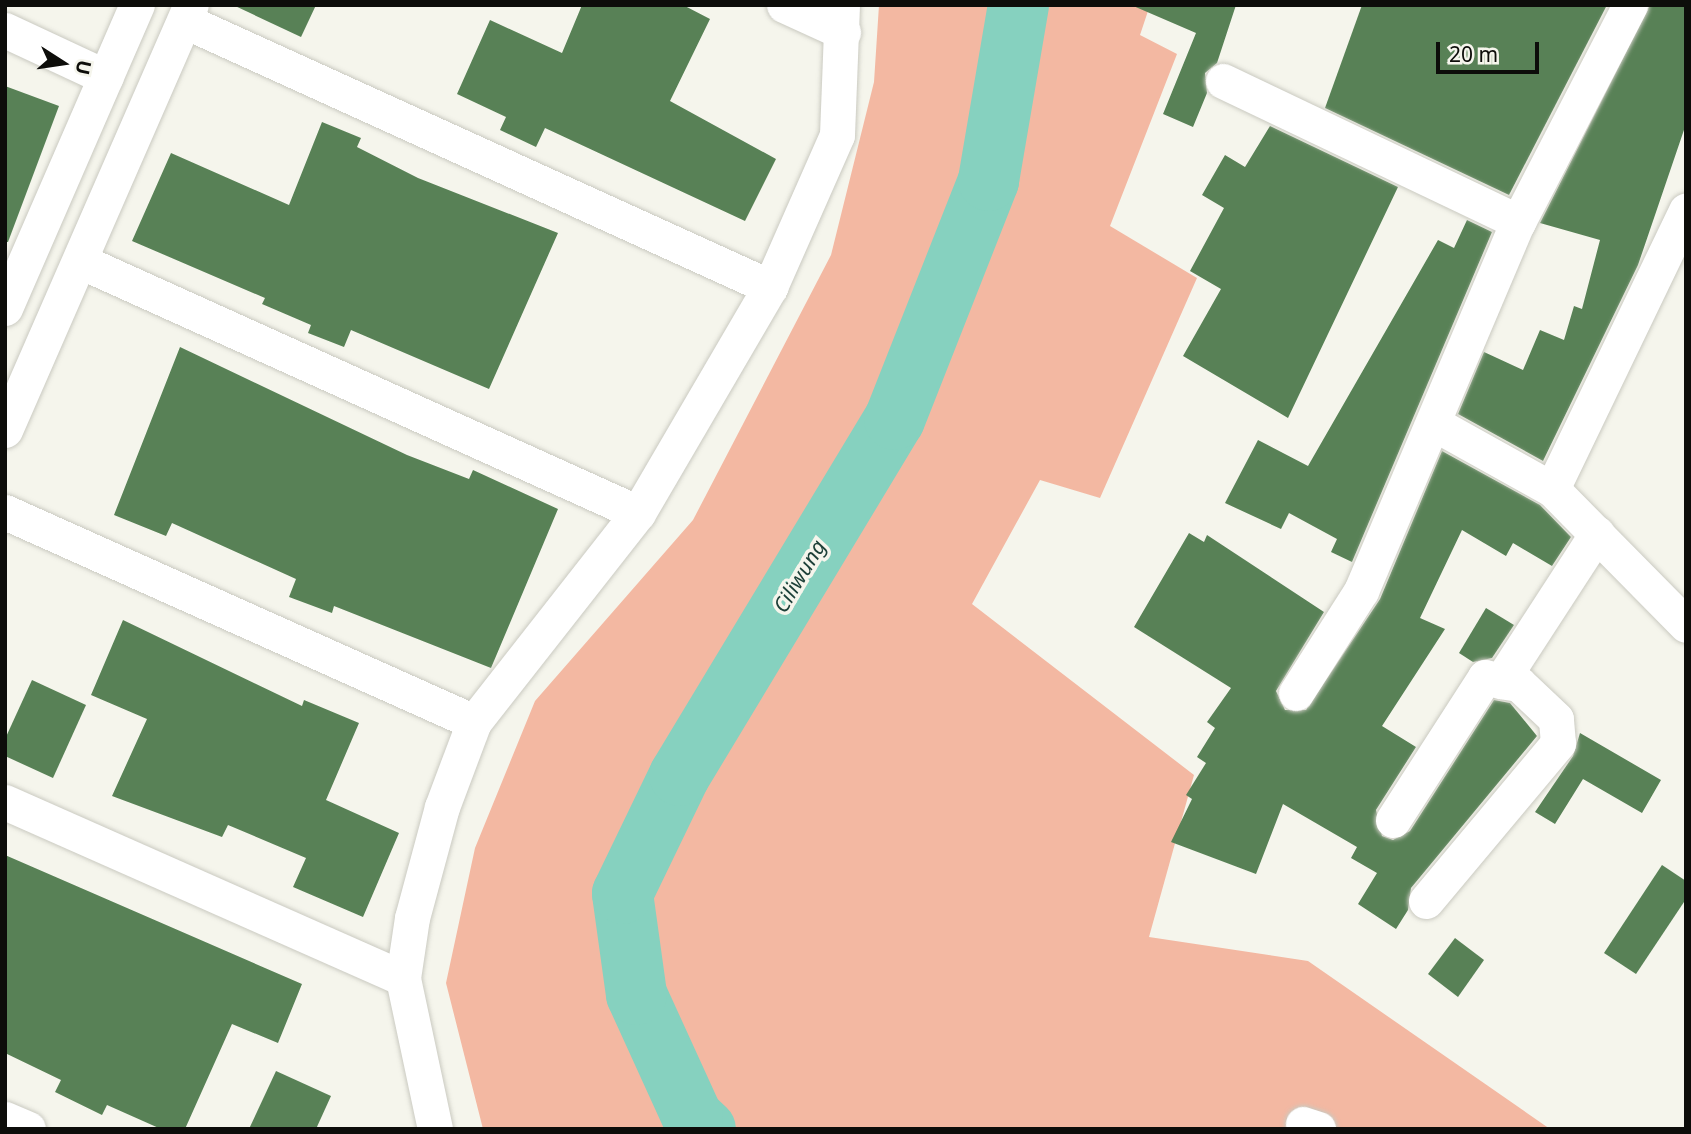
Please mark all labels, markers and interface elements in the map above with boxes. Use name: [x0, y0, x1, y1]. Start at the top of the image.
north arrow: [28, 28, 98, 98]
scale bar: [1439, 28, 1542, 72]
text: 20 m: [1449, 40, 1498, 68]
text: U: [69, 58, 98, 77]
water label: Ciliwung: [768, 535, 830, 617]

